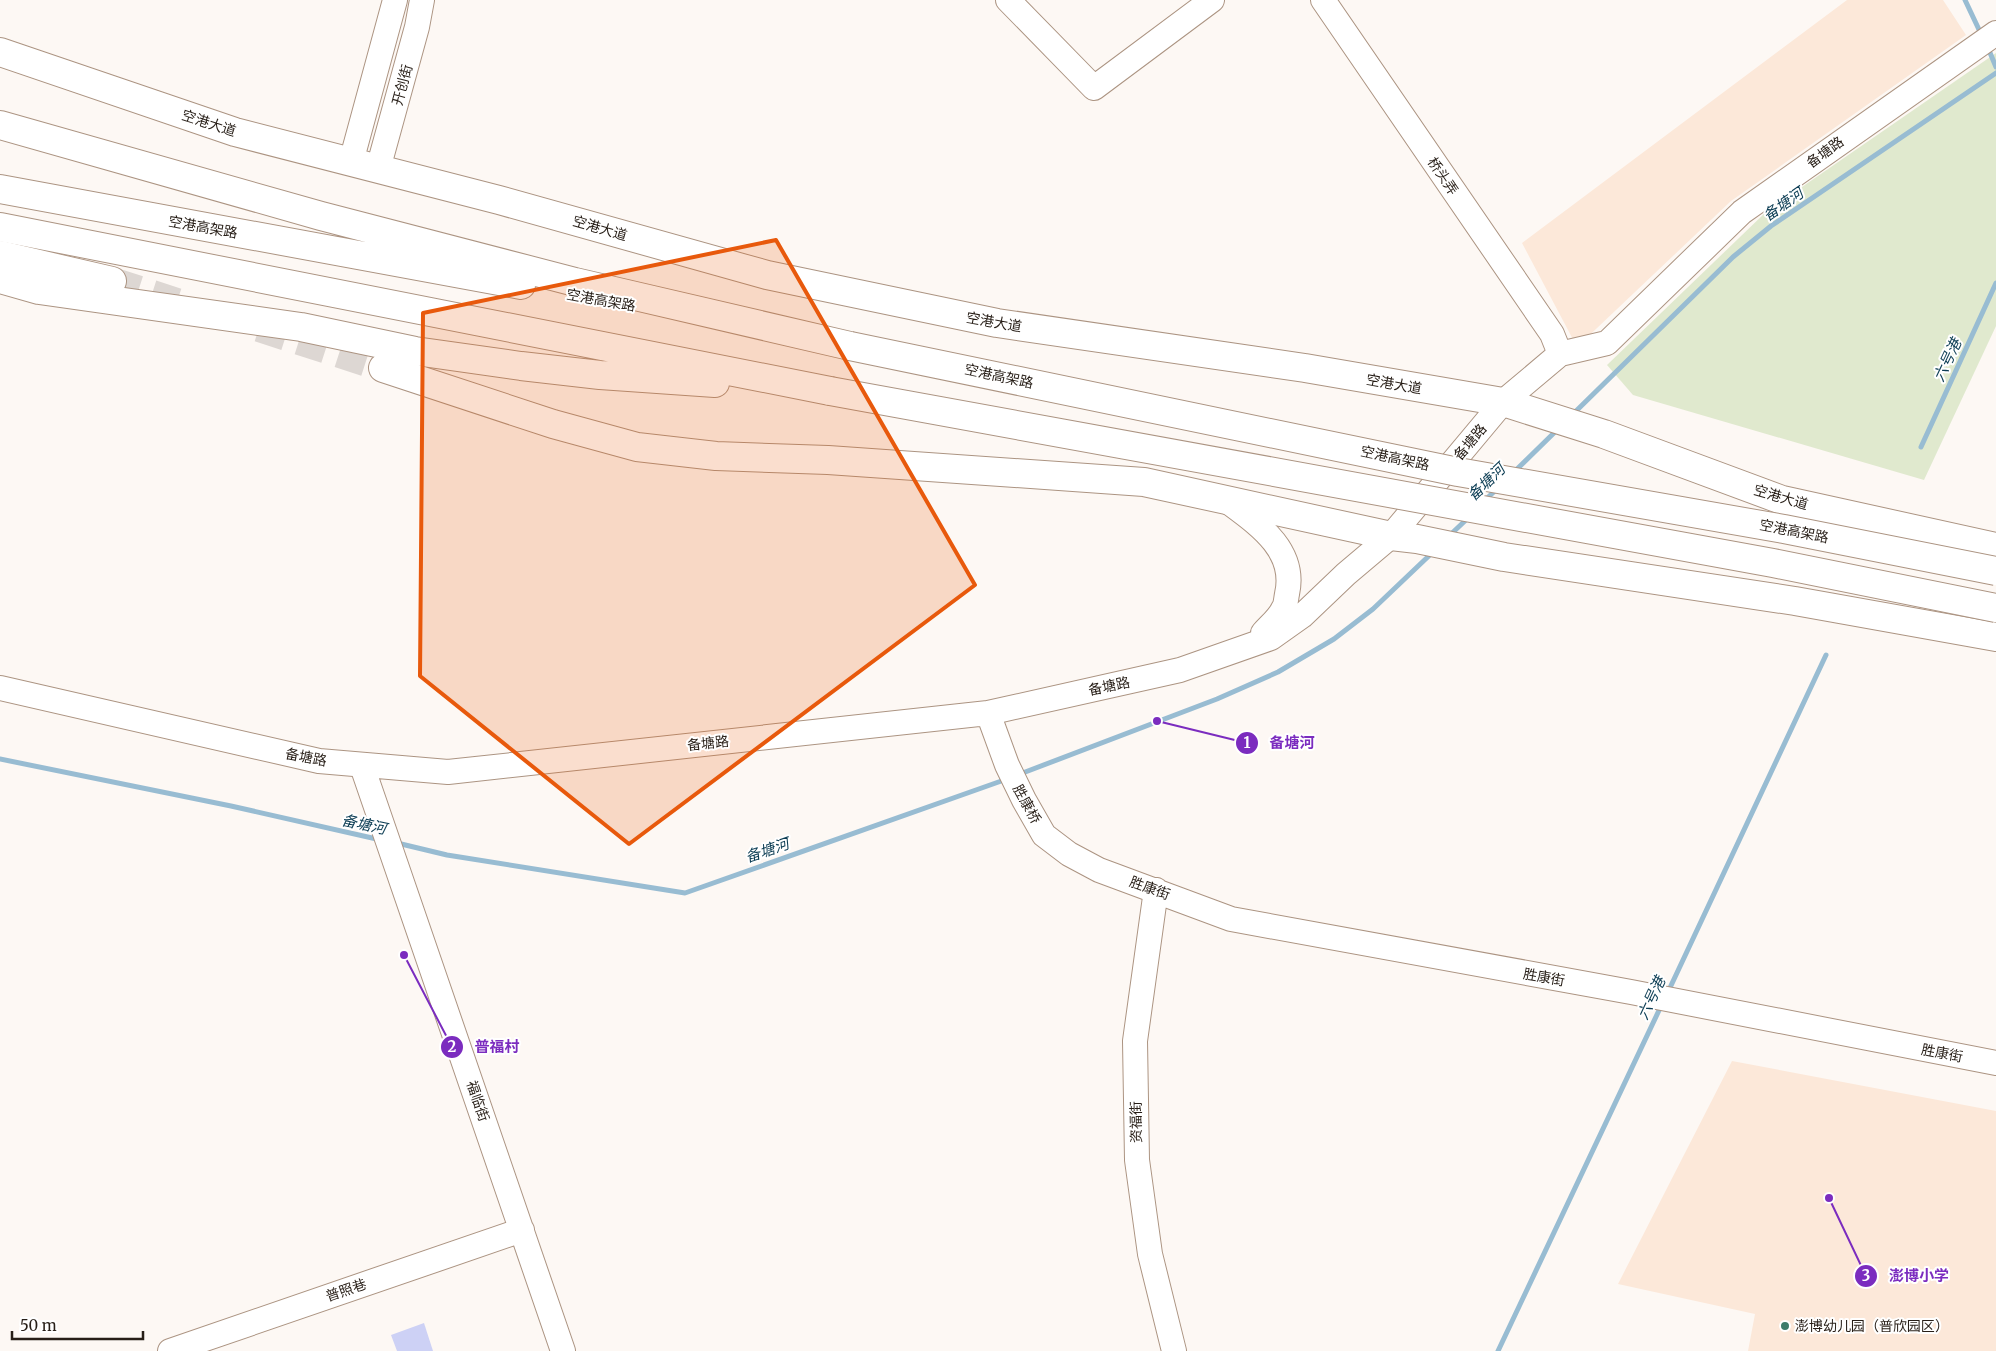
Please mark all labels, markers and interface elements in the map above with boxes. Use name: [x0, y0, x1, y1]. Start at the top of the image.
street label: 开创街: [388, 62, 416, 108]
street label: 空港大道: [180, 106, 238, 140]
street label: 备塘路: [1803, 132, 1847, 172]
street label: 桥头弄: [1424, 154, 1462, 198]
water label: 备塘河: [1759, 182, 1809, 225]
street label: 空港高架路: [167, 212, 239, 242]
street label: 空港大道: [571, 212, 629, 244]
street label: 空港高架路: [565, 285, 637, 315]
street label: 空港大道: [965, 308, 1023, 336]
water label: 六号港: [1929, 334, 1966, 384]
street label: 空港高架路: [963, 360, 1035, 392]
street label: 空港大道: [1365, 370, 1423, 398]
street label: 备塘路: [1450, 420, 1490, 464]
street label: 空港高架路: [1359, 442, 1431, 474]
water label: 备塘河: [1463, 457, 1511, 504]
street label: 空港大道: [1752, 481, 1810, 513]
street label: 空港高架路: [1758, 515, 1830, 547]
street label: 备塘路: [1087, 673, 1131, 699]
callout: 备塘河: [1235, 728, 1325, 758]
street label: 备塘路: [686, 732, 730, 754]
text: 1: [1244, 733, 1251, 752]
text: 备塘河: [1269, 733, 1315, 752]
street label: 备塘路: [284, 744, 328, 770]
street label: 胜康桥: [1009, 781, 1045, 827]
water label: 备塘河: [340, 810, 391, 839]
water label: 备塘河: [743, 833, 794, 866]
street label: 胜康街: [1127, 872, 1173, 904]
street label: 胜康街: [1522, 964, 1566, 990]
water label: 六号港: [1633, 972, 1670, 1022]
callout: 普福村: [440, 1032, 530, 1062]
text: 2: [448, 1037, 457, 1056]
text: 普福村: [474, 1037, 520, 1056]
street label: 胜康街: [1920, 1040, 1964, 1066]
street label: 福临街: [463, 1078, 493, 1124]
street label: 资福街: [1127, 1101, 1145, 1143]
callout: 澎博小学: [1854, 1261, 1959, 1291]
text: 3: [1862, 1266, 1870, 1285]
text: 澎博小学: [1889, 1266, 1949, 1285]
street label: 普照巷: [323, 1275, 369, 1305]
scale bar: [12, 1308, 144, 1340]
text: 50 m: [20, 1316, 57, 1335]
place label: 澎博幼儿园（普欣园区）: [1795, 1317, 1949, 1335]
marker: 澎博幼儿园（普欣园区）: [1779, 1320, 1791, 1332]

